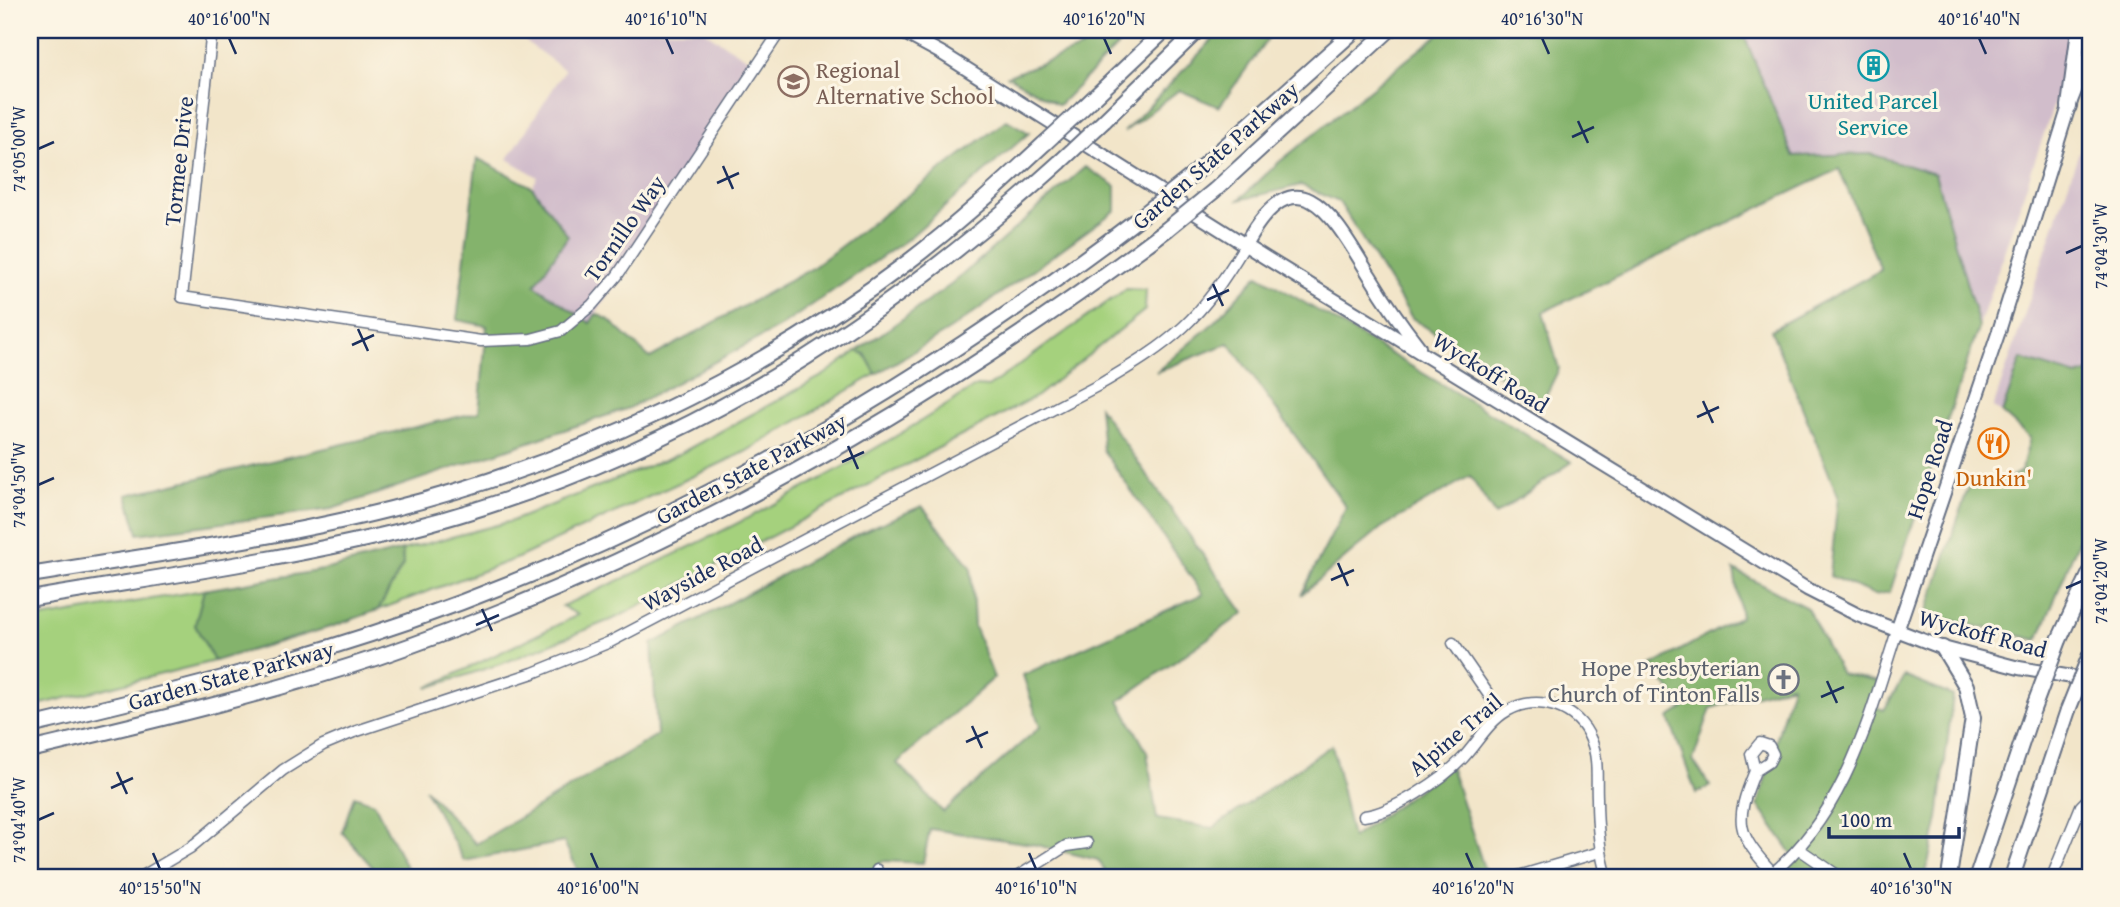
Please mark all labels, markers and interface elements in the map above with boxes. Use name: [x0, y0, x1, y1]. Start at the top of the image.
text: 40°16'00"N: [188, 5, 271, 32]
text: 40°16'10"N: [625, 5, 708, 32]
text: 40°16'20"N: [1063, 5, 1146, 32]
text: 40°16'30"N: [1501, 5, 1584, 32]
text: 40°16'40"N: [1938, 5, 2021, 32]
building icon: United Parcel Service: [1856, 49, 1890, 83]
place label: Regional Alternative School: [816, 53, 994, 112]
school or university icon: Regional Alternative School: [776, 65, 810, 99]
street label: Garden State Parkway: [1124, 73, 1306, 237]
place label: United Parcel Service: [1808, 84, 1938, 143]
street label: Tormee Drive: [155, 94, 201, 228]
text: 74°05'00"W: [5, 105, 32, 192]
street label: Tornillo Way: [575, 168, 673, 288]
text: 74°04'30"W: [2087, 202, 2114, 289]
street label: Wyckoff Road: [1426, 323, 1556, 421]
street label: Garden State Parkway: [650, 404, 853, 532]
street label: Hope Road: [1897, 414, 1961, 523]
restaurant icon: Dunkin': [1977, 426, 2011, 460]
text: 74°04'50"W: [5, 441, 32, 528]
place label: Dunkin': [1956, 461, 2032, 494]
street label: Wayside Road: [636, 527, 769, 619]
text: 74°04'20"W: [2087, 537, 2114, 624]
street label: Wyckoff Road: [1915, 600, 2052, 666]
street label: Garden State Parkway: [125, 632, 338, 718]
place label: Hope Presbyterian Church of Tinton Falls: [1548, 651, 1760, 710]
church icon: Hope Presbyterian Church of Tinton Falls: [1766, 663, 1800, 697]
street label: Alpine Trail: [1401, 685, 1509, 783]
text: 74°04'40"W: [5, 776, 32, 863]
scale bar: [1829, 795, 1959, 839]
text: 100 m: [1840, 804, 1892, 835]
text: 40°15'50"N: [119, 874, 202, 901]
text: 40°16'00"N: [557, 874, 640, 901]
text: 40°16'10"N: [995, 874, 1078, 901]
text: 40°16'20"N: [1432, 874, 1515, 901]
text: 40°16'30"N: [1870, 874, 1953, 901]

